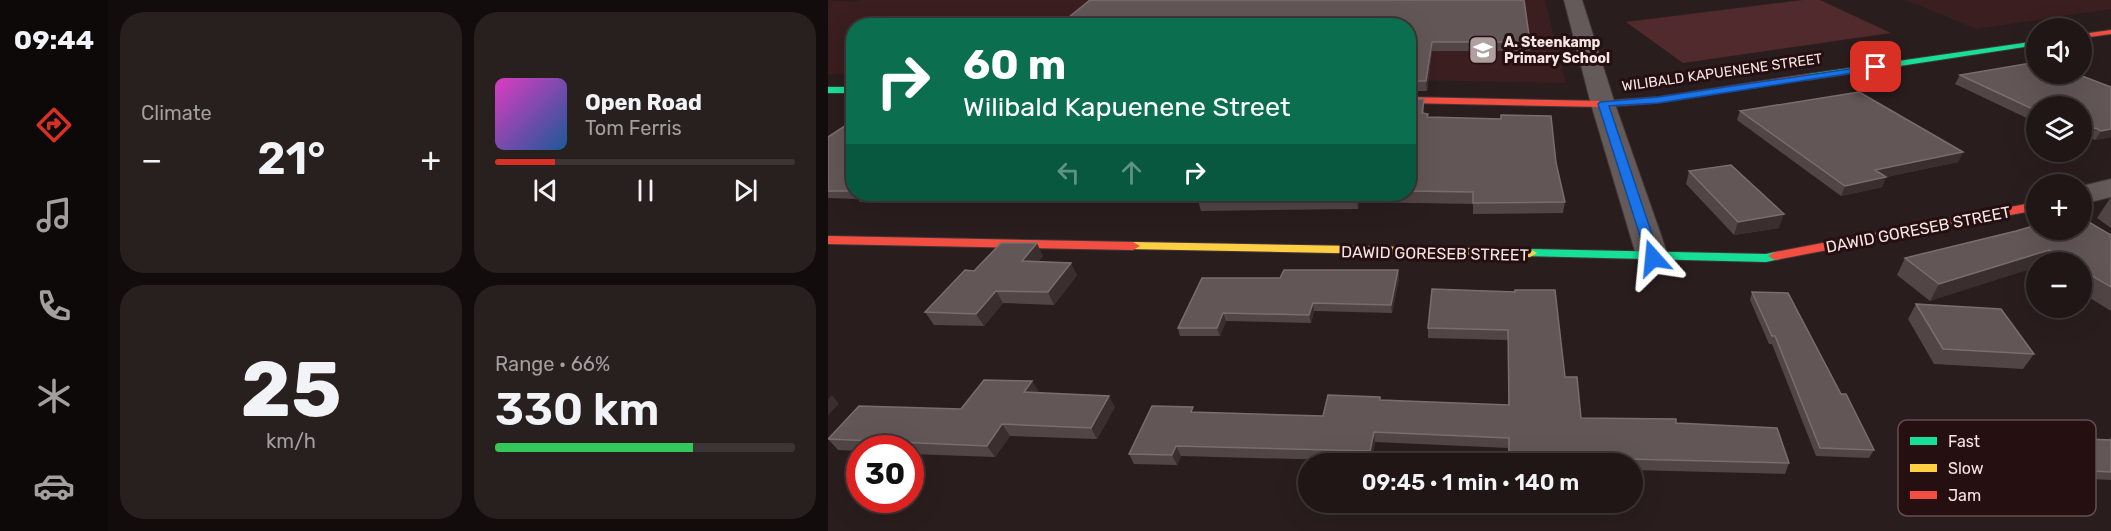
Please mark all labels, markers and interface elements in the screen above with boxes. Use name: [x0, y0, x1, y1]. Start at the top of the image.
map controls: [2026, 18, 2092, 318]
button: sound: [2026, 18, 2092, 84]
text: 09:44: [14, 24, 94, 56]
school or university icon: A. Steenkamp Primary School: [1467, 34, 1499, 66]
place label: A. Steenkamp Primary School: [1504, 34, 1610, 67]
text: 60 m: [963, 40, 1066, 90]
pin: [1850, 41, 1901, 92]
icon: right: [864, 42, 942, 120]
street label: WILIBALD KAPUENENE STREET: [1621, 50, 1823, 95]
icon: arrive: [1859, 50, 1892, 83]
text: Open Road: [585, 89, 702, 116]
text: Wilibald Kapuenene Street: [963, 91, 1291, 123]
button: layers: [2026, 96, 2092, 162]
text: Climate: [141, 101, 212, 125]
icon: directions: [33, 104, 75, 146]
text: Tom Ferris: [585, 116, 682, 140]
text: 21°: [257, 132, 326, 185]
text: −: [141, 140, 162, 179]
text: +: [420, 140, 441, 179]
icon: left: [1052, 156, 1085, 189]
icon: ahead: [1115, 156, 1148, 189]
icon: right: [1178, 156, 1211, 189]
icon: previous: [529, 174, 562, 207]
icon: pause: [629, 174, 662, 207]
icon: next: [729, 174, 762, 207]
button: +: [2026, 174, 2092, 240]
icon: music: [33, 194, 75, 236]
street label: DAWID GORESEB STREET: [1824, 202, 2012, 257]
position arrow: [1621, 226, 1685, 290]
street label: DAWID GORESEB STREET: [1341, 242, 1529, 265]
button: −: [2026, 252, 2092, 318]
icon: phone: [33, 285, 75, 327]
text: 25: [240, 343, 342, 436]
text: Range · 66%: [495, 352, 610, 376]
icon: climate: [33, 375, 75, 417]
text: 330 km: [495, 383, 659, 436]
legend: [1898, 420, 2096, 516]
text: km/h: [266, 429, 316, 453]
text: Fast: [1948, 432, 1980, 451]
speed limit sign: 30: [846, 435, 924, 513]
text: Slow: [1948, 459, 1984, 478]
icon: car: [33, 465, 75, 507]
text: 09:45 · 1 min · 140 m: [1362, 469, 1579, 496]
text: Jam: [1948, 486, 1981, 505]

